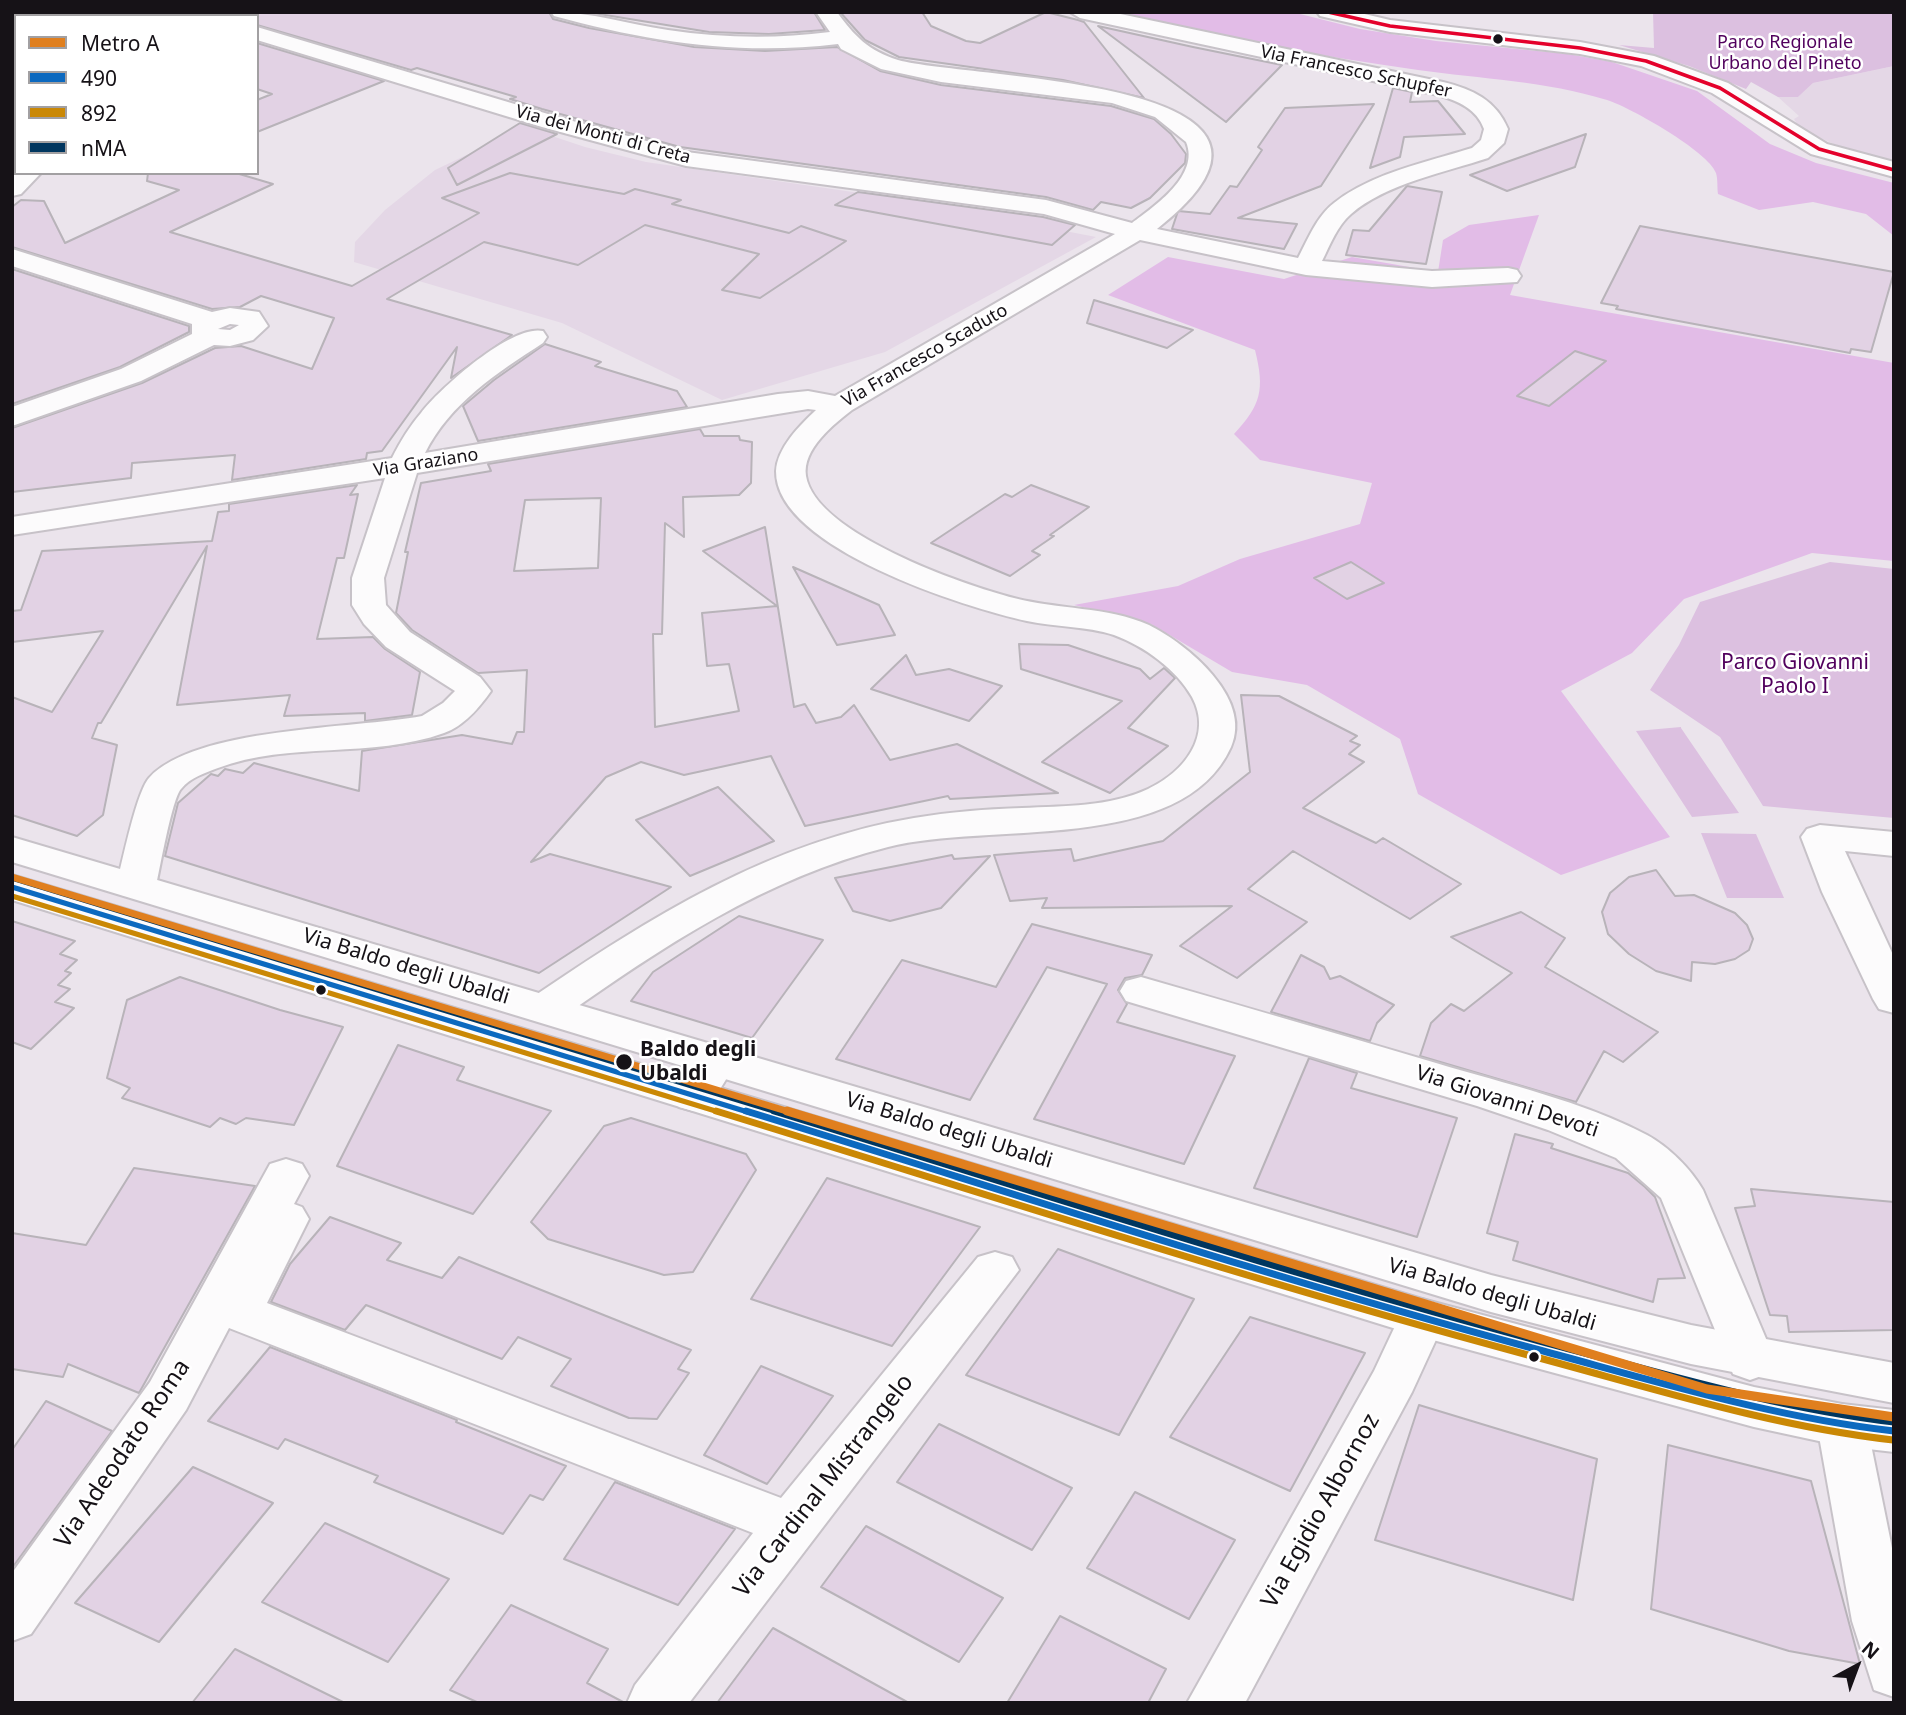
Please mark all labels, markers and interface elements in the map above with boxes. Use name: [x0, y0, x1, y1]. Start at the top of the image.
legend: [14, 14, 259, 175]
text: Metro A: [81, 29, 159, 57]
unlabelled marker: [1491, 32, 1505, 46]
park label: Parco Regionale Urbano del Pineto: [1708, 32, 1862, 74]
street label: Via Francesco Schupfer: [1258, 41, 1454, 103]
text: 490: [81, 64, 117, 92]
text: 892: [81, 99, 117, 127]
street label: Via dei Monti di Creta: [513, 101, 693, 169]
text: nMA: [81, 134, 126, 162]
street label: Via Francesco Scaduto: [838, 300, 1012, 412]
street label: Via Graziano: [372, 444, 480, 482]
park label: Parco Giovanni Paolo I: [1721, 650, 1869, 700]
street label: Via Baldo degli Ubaldi: [300, 924, 512, 1010]
unlabelled marker: [314, 983, 328, 997]
place label: Baldo degli Ubaldi: [640, 1037, 756, 1087]
marker: Baldo degli Ubaldi: [614, 1052, 634, 1072]
street label: Via Giovanni Devoti: [1412, 1061, 1602, 1143]
street label: Via Baldo degli Ubaldi: [843, 1088, 1055, 1174]
street label: Via Baldo degli Ubaldi: [1385, 1253, 1599, 1337]
unlabelled marker: [1527, 1350, 1541, 1364]
street label: Via Adeodato Roma: [49, 1354, 197, 1554]
street label: Via Cardinal Mistrangelo: [728, 1369, 920, 1603]
street label: Via Egidio Albornoz: [1256, 1409, 1386, 1613]
north arrow: [1822, 1631, 1892, 1701]
text: N: [1856, 1635, 1885, 1665]

